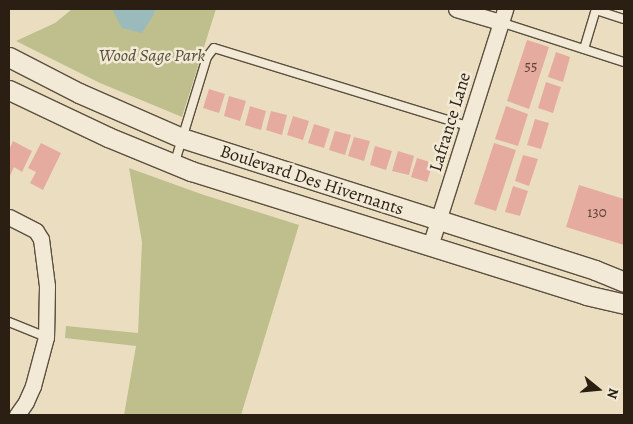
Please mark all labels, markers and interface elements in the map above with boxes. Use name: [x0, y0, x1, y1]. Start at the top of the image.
park label: Wood Sage Park: [99, 44, 205, 66]
house number: 55: [525, 58, 537, 76]
street label: Lafrance Lane: [425, 70, 475, 174]
street label: Boulevard Des Hivernants: [217, 140, 407, 220]
house number: 130: [587, 204, 607, 222]
north arrow: [573, 364, 623, 414]
text: N: [602, 386, 623, 401]

